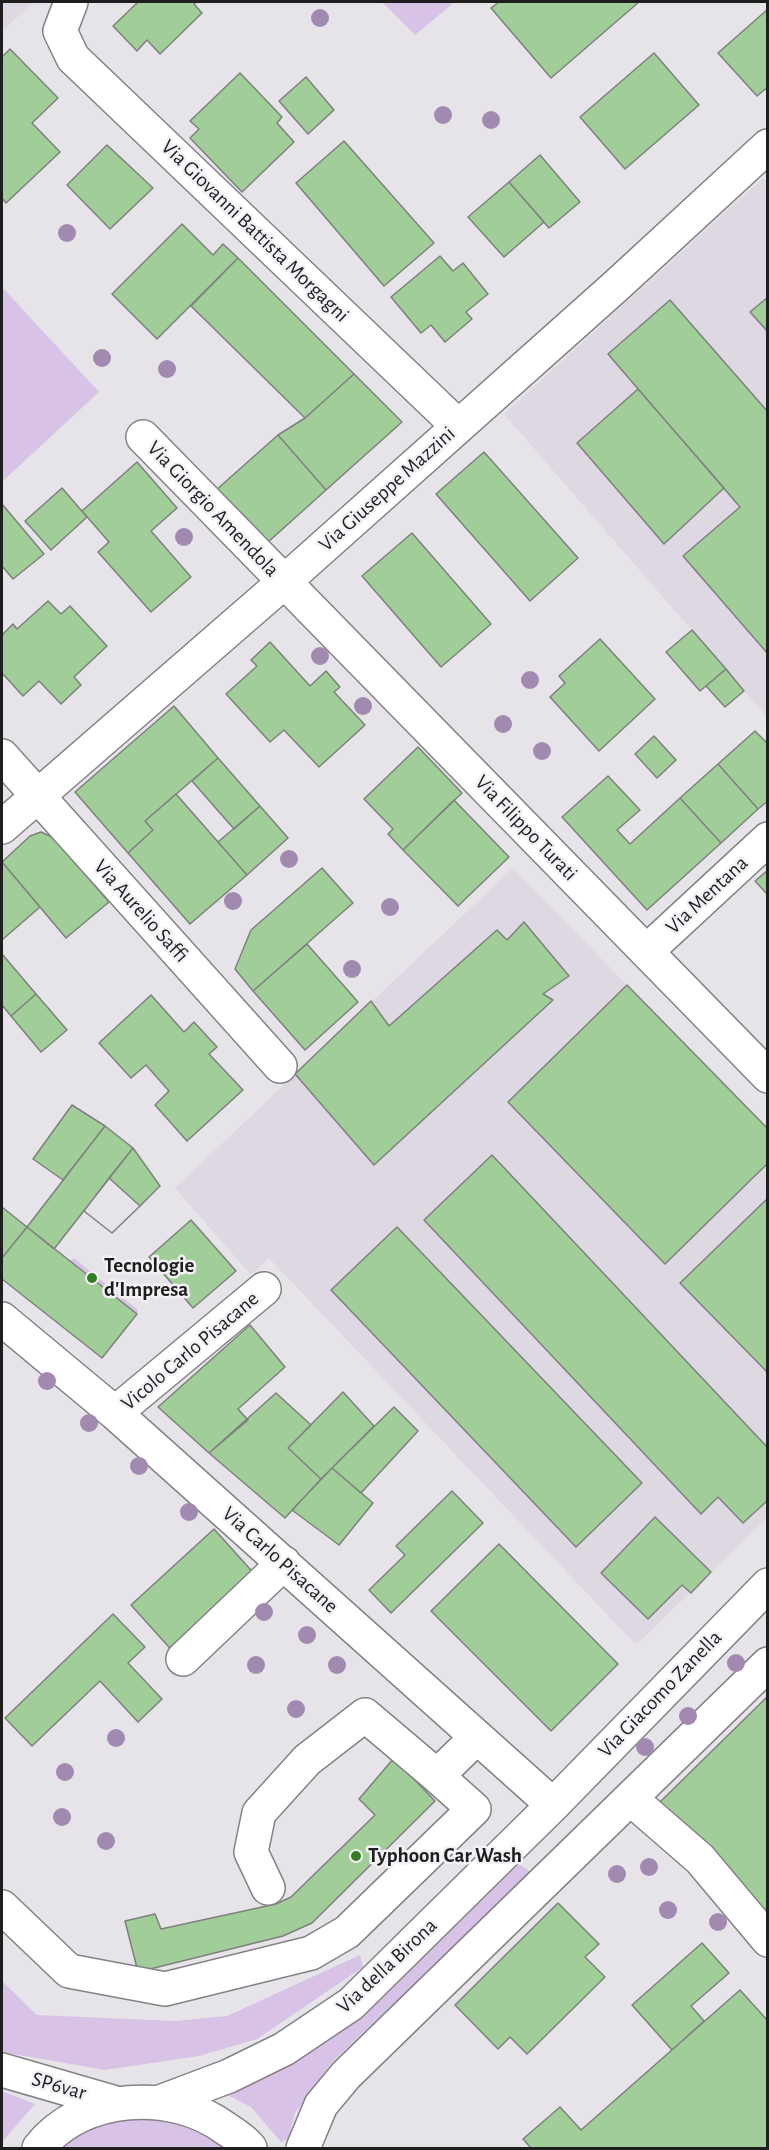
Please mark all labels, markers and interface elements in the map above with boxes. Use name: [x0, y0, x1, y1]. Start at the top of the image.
street label: Via Giovanni Battista Morgagni: [156, 134, 354, 328]
street label: Via Giuseppe Mazzini: [314, 421, 460, 557]
street label: Via Giorgio Amendola: [142, 436, 284, 582]
street label: Via Filippo Turati: [469, 770, 583, 886]
street label: Via Mentana: [661, 850, 753, 940]
street label: Via Aurelio Saffi: [88, 854, 194, 968]
place label: Tecnologie d'Impresa: [104, 1253, 194, 1303]
marker: Tecnologie d'Impresa: [85, 1271, 99, 1285]
street label: Vicolo Carlo Pisacane: [116, 1286, 264, 1416]
street label: Via Carlo Pisacane: [217, 1501, 343, 1619]
street label: Via Giacomo Zanella: [593, 1625, 727, 1763]
place label: Typhoon Car Wash: [368, 1843, 522, 1869]
marker: Typhoon Car Wash: [349, 1849, 363, 1863]
street label: Via della Birona: [332, 1913, 442, 2019]
street label: SP6var: [29, 2066, 89, 2106]

